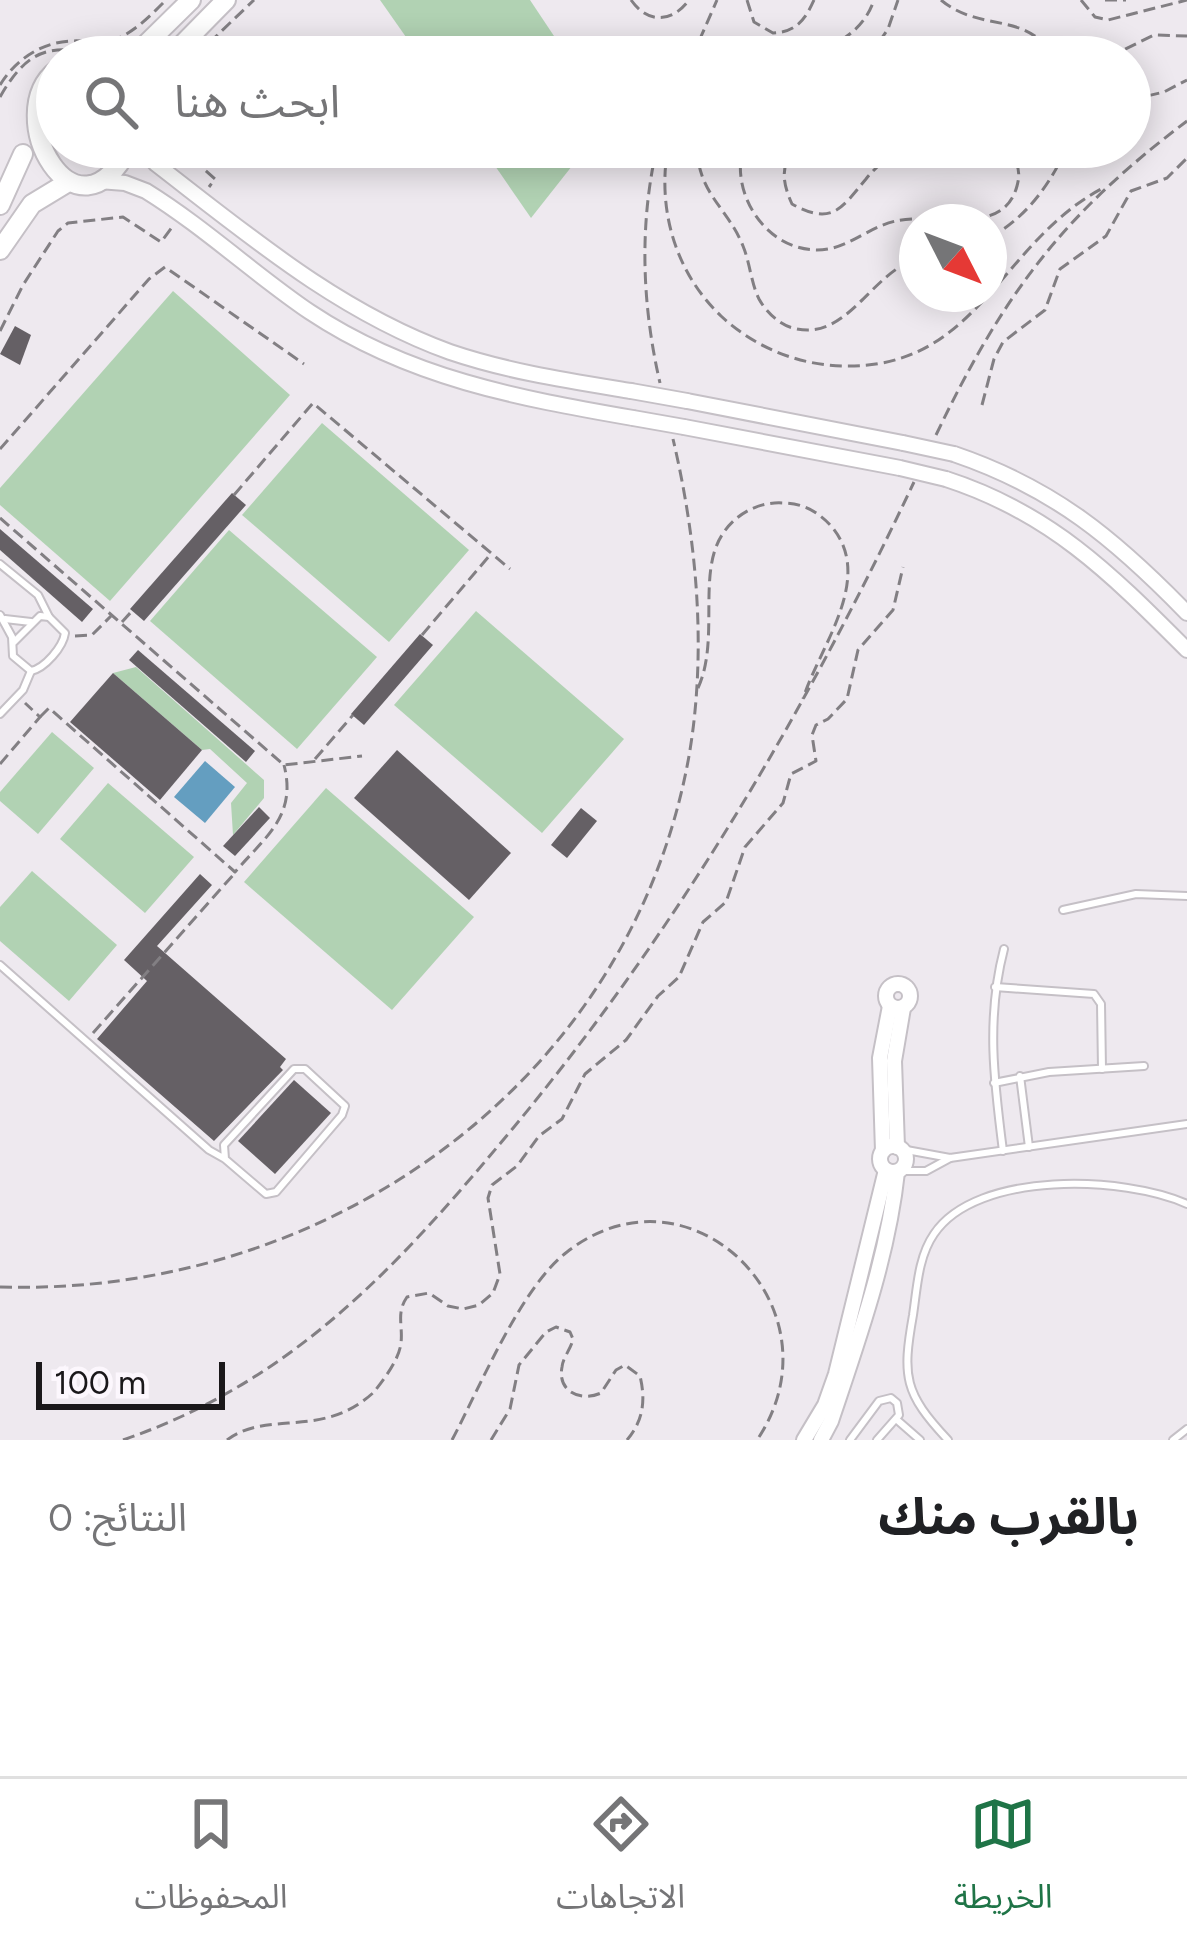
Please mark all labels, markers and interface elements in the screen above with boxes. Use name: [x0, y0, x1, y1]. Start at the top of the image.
search box: [36, 36, 1151, 168]
icon: search: [78, 69, 144, 135]
text: ابحث هنا: [174, 74, 340, 128]
north arrow: [899, 204, 1007, 312]
scale bar: [36, 1356, 225, 1409]
text: 100 m: [54, 1363, 146, 1402]
text: بالقرب منك: [878, 1486, 1139, 1547]
text: النتائج: 0: [48, 1494, 187, 1541]
tab: المحفوظات: [134, 1791, 288, 1932]
tab: الاتجاهات: [556, 1791, 685, 1932]
tab: الخريطة: [954, 1791, 1053, 1932]

